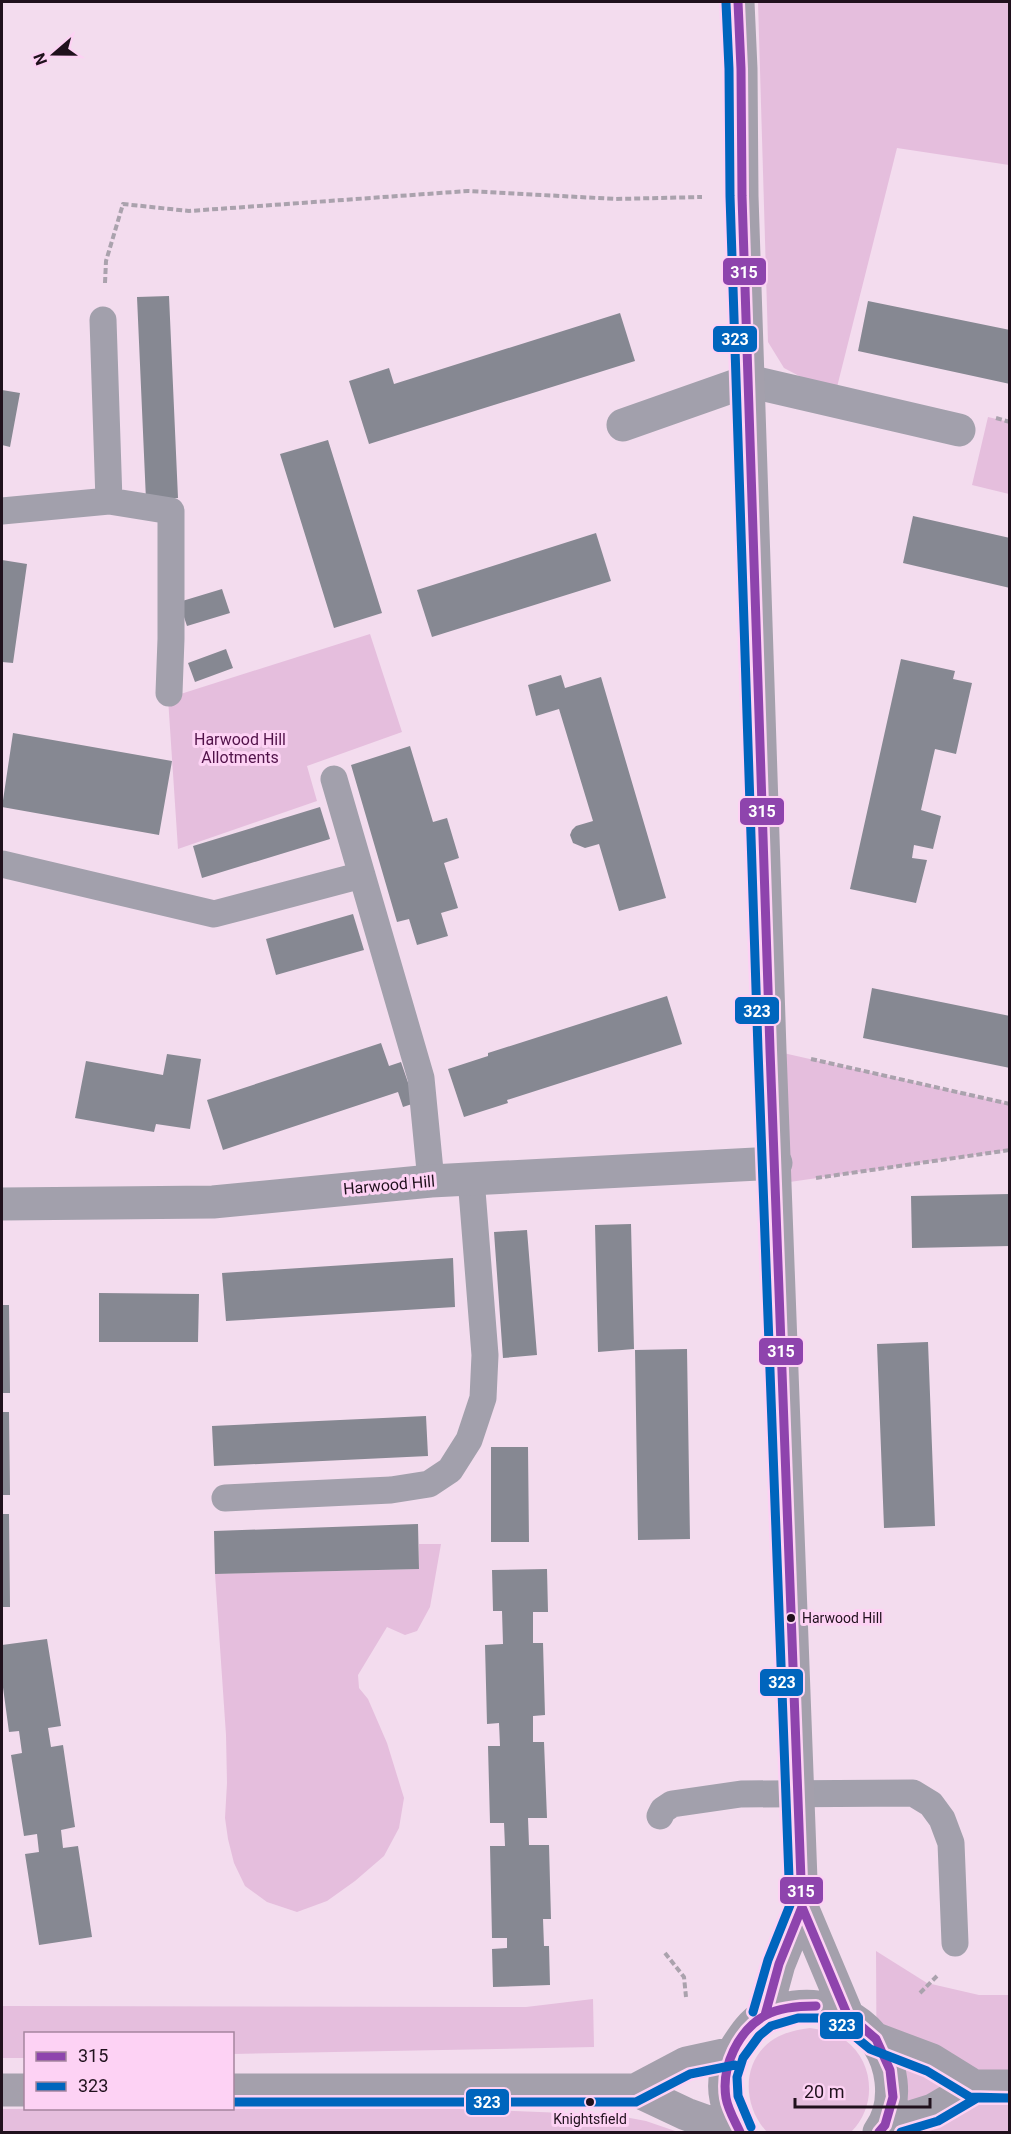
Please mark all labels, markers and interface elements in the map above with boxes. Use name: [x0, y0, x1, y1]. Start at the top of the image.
north arrow: [24, 24, 84, 84]
text: N: [30, 50, 51, 68]
line badge: 315: [722, 257, 767, 286]
text: 315: [730, 263, 758, 282]
line badge: 323: [712, 325, 758, 353]
text: 323: [721, 330, 749, 349]
park label: Harwood Hill Allotments: [194, 730, 286, 767]
line badge: 315: [739, 797, 785, 826]
text: 315: [748, 802, 776, 821]
line badge: 323: [734, 996, 780, 1025]
text: 323: [743, 1002, 771, 1021]
street label: Harwood Hill: [342, 1172, 436, 1198]
line badge: 315: [758, 1337, 804, 1366]
text: 315: [767, 1342, 795, 1361]
place label: Harwood Hill: [802, 1610, 883, 1626]
marker: Harwood Hill: [785, 1612, 797, 1624]
line badge: 323: [759, 1668, 804, 1697]
text: 323: [768, 1673, 796, 1692]
line badge: 315: [779, 1876, 824, 1905]
text: 315: [787, 1882, 815, 1901]
line badge: 323: [819, 2011, 864, 2040]
text: 323: [828, 2016, 856, 2035]
legend: [24, 2032, 234, 2110]
text: 315: [78, 2045, 108, 2066]
scale bar: [795, 2071, 930, 2109]
text: 323: [78, 2075, 108, 2096]
text: 20 m: [804, 2081, 844, 2102]
line badge: 323: [465, 2088, 510, 2116]
text: 323: [473, 2093, 501, 2112]
marker: Knightsfield: [584, 2096, 596, 2108]
place label: Knightsfield: [553, 2111, 627, 2127]

